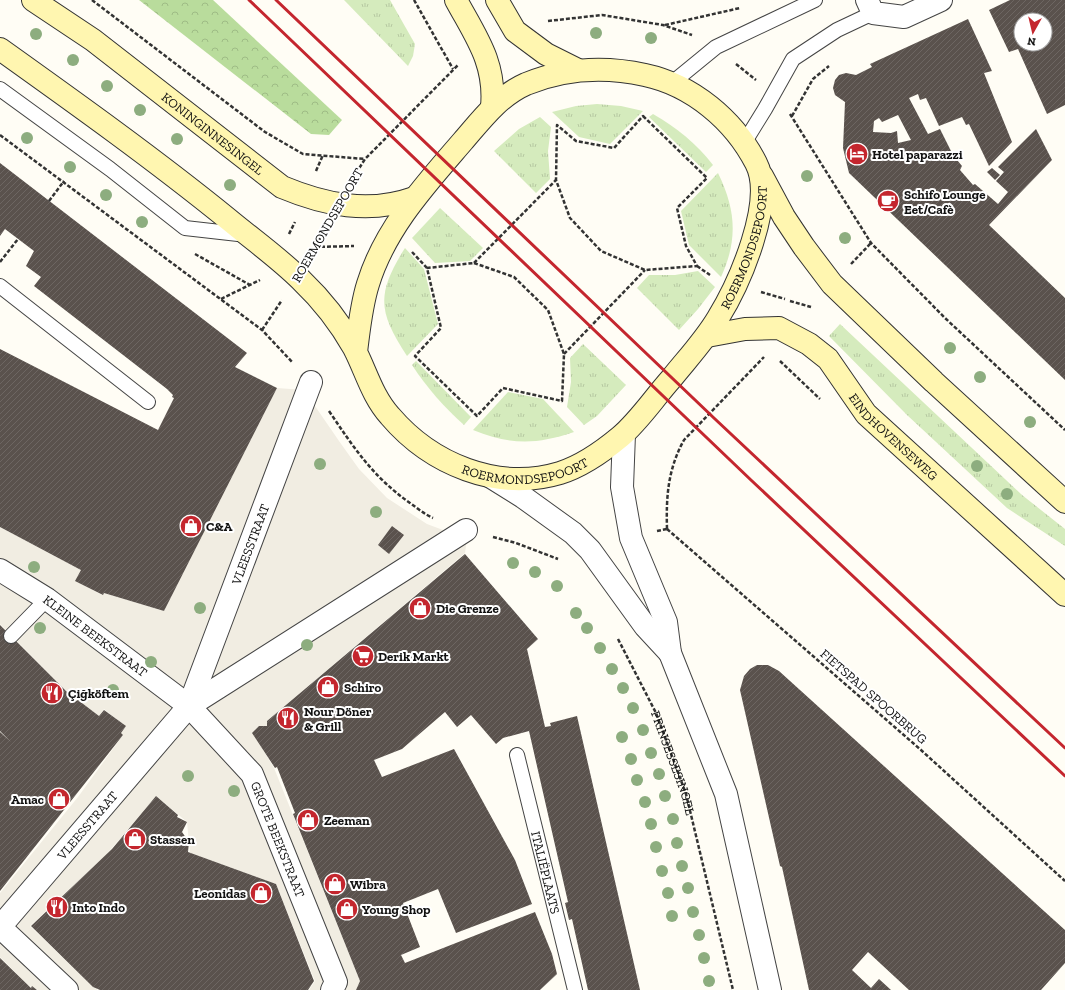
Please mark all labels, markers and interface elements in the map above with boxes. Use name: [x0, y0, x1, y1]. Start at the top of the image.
north arrow: [1013, 12, 1053, 52]
text: N: [1026, 34, 1037, 48]
street label: KONINGINNESINGEL: [159, 89, 266, 178]
hotel icon: Hotel paparazzi: [844, 141, 870, 167]
place label: Hotel paparazzi: [872, 147, 963, 162]
street label: ROERMONDSEPOORT: [289, 166, 366, 285]
street label: ROERMONDSEPOORT: [718, 186, 770, 312]
place label: Schifo Lounge Eet/Cafè: [904, 187, 986, 217]
cafe icon: Schifo Lounge Eet/Cafè: [875, 188, 901, 214]
street label: EINDHOVENSEWEG: [846, 390, 941, 483]
street label: ROERMONDSEPOORT: [460, 455, 591, 487]
street label: VLEESSTRAAT: [228, 502, 272, 588]
shop icon: C&A: [178, 513, 204, 539]
place label: C&A: [206, 519, 232, 534]
street label: KLEINE BEEKSTRAAT: [40, 592, 150, 680]
shop icon: Die Grenze: [407, 595, 433, 621]
place label: Die Grenze: [436, 601, 499, 616]
supermarket icon: Derik Markt: [350, 643, 376, 669]
street label: FIETSPAD SPOORBRUG: [817, 646, 930, 747]
place label: Derik Markt: [378, 649, 450, 664]
shop icon: Schiro: [315, 674, 341, 700]
restaurant icon: Çiğköftem: [39, 680, 65, 706]
place label: Schiro: [344, 680, 382, 695]
place label: Çiğköftem: [68, 686, 129, 701]
place label: Nour Döner & Grill: [304, 704, 372, 734]
restaurant icon: Nour Döner & Grill: [275, 705, 301, 731]
street label: PRINSESSESINGEL: [648, 709, 698, 817]
street label: GROTE BEEKSTRAAT: [248, 779, 308, 900]
shop icon: Amac: [46, 786, 72, 812]
street label: VLEESSTRAAT: [53, 788, 121, 863]
place label: Amac: [11, 792, 44, 807]
shop icon: Zeeman: [295, 807, 321, 833]
place label: Zeeman: [324, 813, 370, 828]
shop icon: Stassen: [122, 826, 148, 852]
street label: ITALIËPLAATS: [528, 830, 563, 915]
place label: Stassen: [150, 832, 195, 847]
shop icon: Wibra: [322, 871, 348, 897]
place label: Wibra: [350, 877, 386, 892]
shop icon: Leonidas: [248, 880, 274, 906]
place label: Leonidas: [194, 886, 246, 901]
restaurant icon: Into Indo: [44, 894, 70, 920]
shop icon: Young Shop: [334, 896, 360, 922]
place label: Into Indo: [72, 900, 125, 915]
place label: Young Shop: [362, 902, 431, 917]

